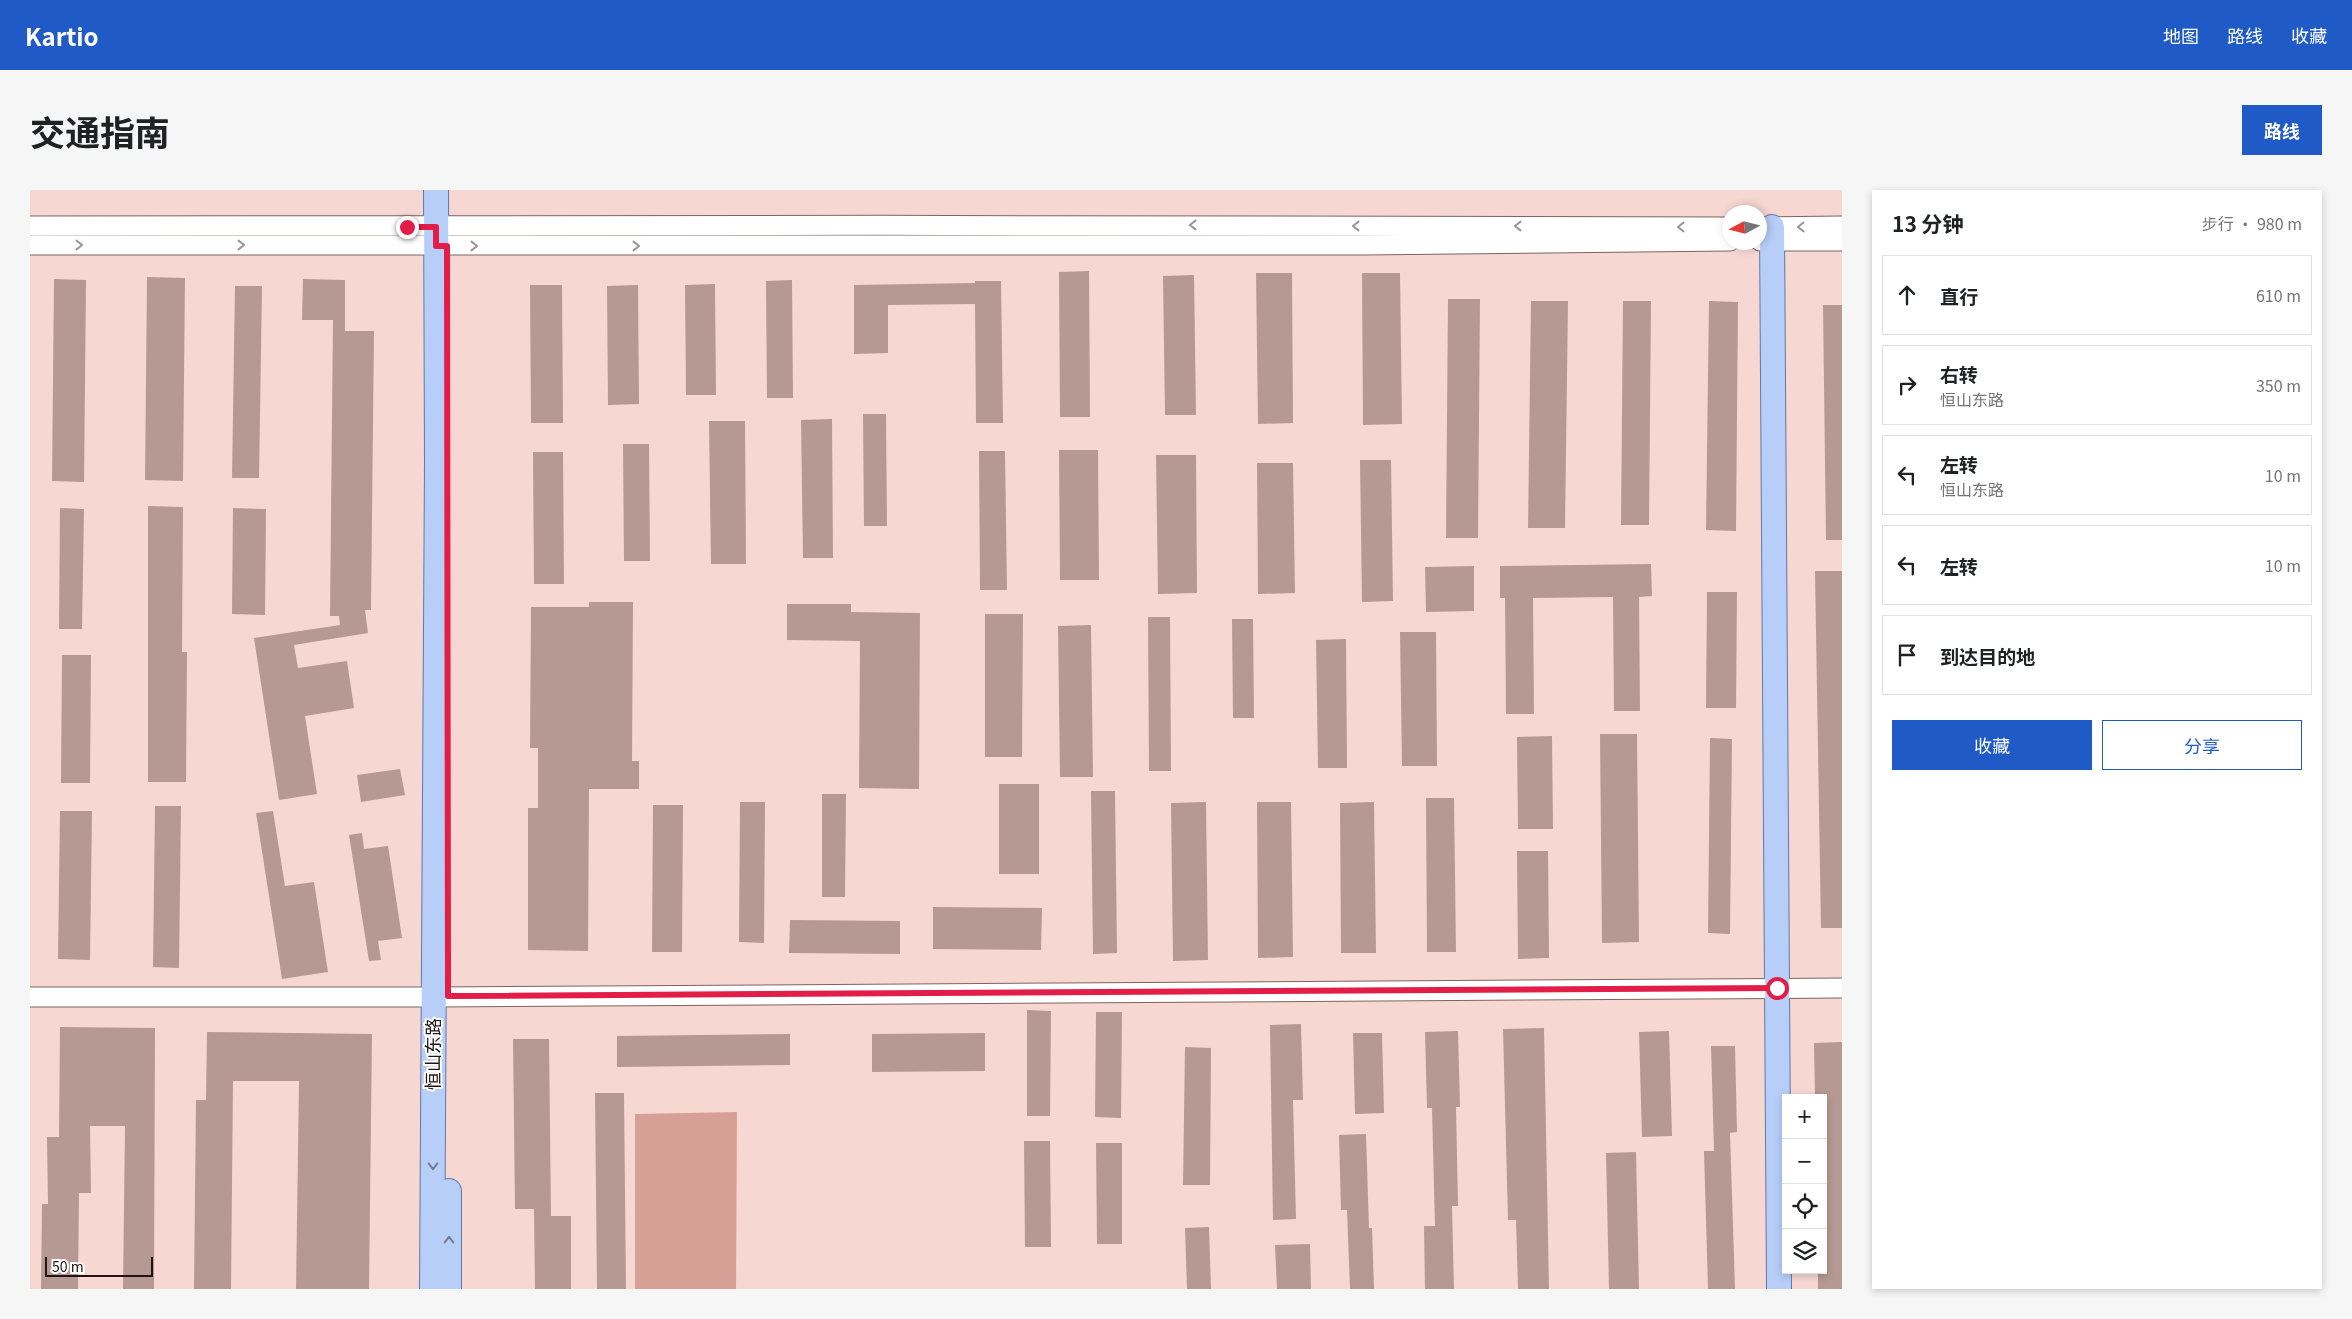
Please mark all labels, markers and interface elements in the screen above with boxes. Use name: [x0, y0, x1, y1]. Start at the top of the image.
text: Kartio: [25, 18, 99, 53]
text: 地图: [2163, 22, 2199, 48]
text: 路线: [2227, 22, 2263, 48]
text: 收藏: [2291, 22, 2327, 48]
text: 交通指南: [30, 105, 170, 156]
button: 路线: [2242, 105, 2322, 155]
north arrow: [1722, 205, 1767, 250]
text: 13 分钟: [1892, 208, 1964, 238]
text: 步行 · 980 m: [2202, 211, 2302, 235]
route end: [396, 216, 419, 239]
one-way arrow: [1189, 220, 1197, 230]
one-way arrow: [1352, 221, 1360, 231]
one-way arrow: [1514, 221, 1522, 231]
one-way arrow: [1677, 222, 1684, 232]
one-way arrow: [1796, 222, 1804, 232]
one-way arrow: [75, 240, 83, 250]
one-way arrow: [238, 240, 245, 250]
one-way arrow: [632, 240, 640, 251]
one-way arrow: [470, 241, 478, 251]
icon: ahead: [1893, 281, 1921, 309]
text: 直行: [1940, 282, 1978, 309]
text: 610 m: [2256, 283, 2301, 307]
text: 右转: [1940, 360, 1978, 387]
icon: right: [1893, 371, 1921, 399]
text: 350 m: [2256, 373, 2301, 397]
text: 恒山东路: [1940, 387, 2004, 411]
text: 左转: [1940, 450, 1978, 477]
icon: left: [1893, 461, 1921, 489]
text: 10 m: [2265, 463, 2301, 487]
text: 恒山东路: [1940, 477, 2004, 501]
icon: left: [1893, 551, 1921, 579]
text: 左转: [1940, 552, 1978, 579]
text: 10 m: [2265, 553, 2301, 577]
icon: arrive: [1893, 641, 1921, 669]
text: 到达目的地: [1940, 642, 2035, 669]
button: 收藏: [1892, 720, 2092, 770]
button: 分享: [2102, 720, 2302, 770]
route start: [1766, 977, 1789, 1000]
street label: 恒山东路: [419, 1018, 445, 1090]
map controls: [1782, 1094, 1827, 1274]
button: +: [1782, 1094, 1827, 1139]
button: −: [1782, 1139, 1827, 1184]
one-way arrow: [428, 1162, 438, 1170]
button: locate: [1782, 1184, 1827, 1229]
button: layers: [1782, 1229, 1827, 1274]
one-way arrow: [444, 1236, 454, 1244]
scale bar: [45, 1254, 152, 1277]
text: 50 m: [52, 1256, 84, 1276]

